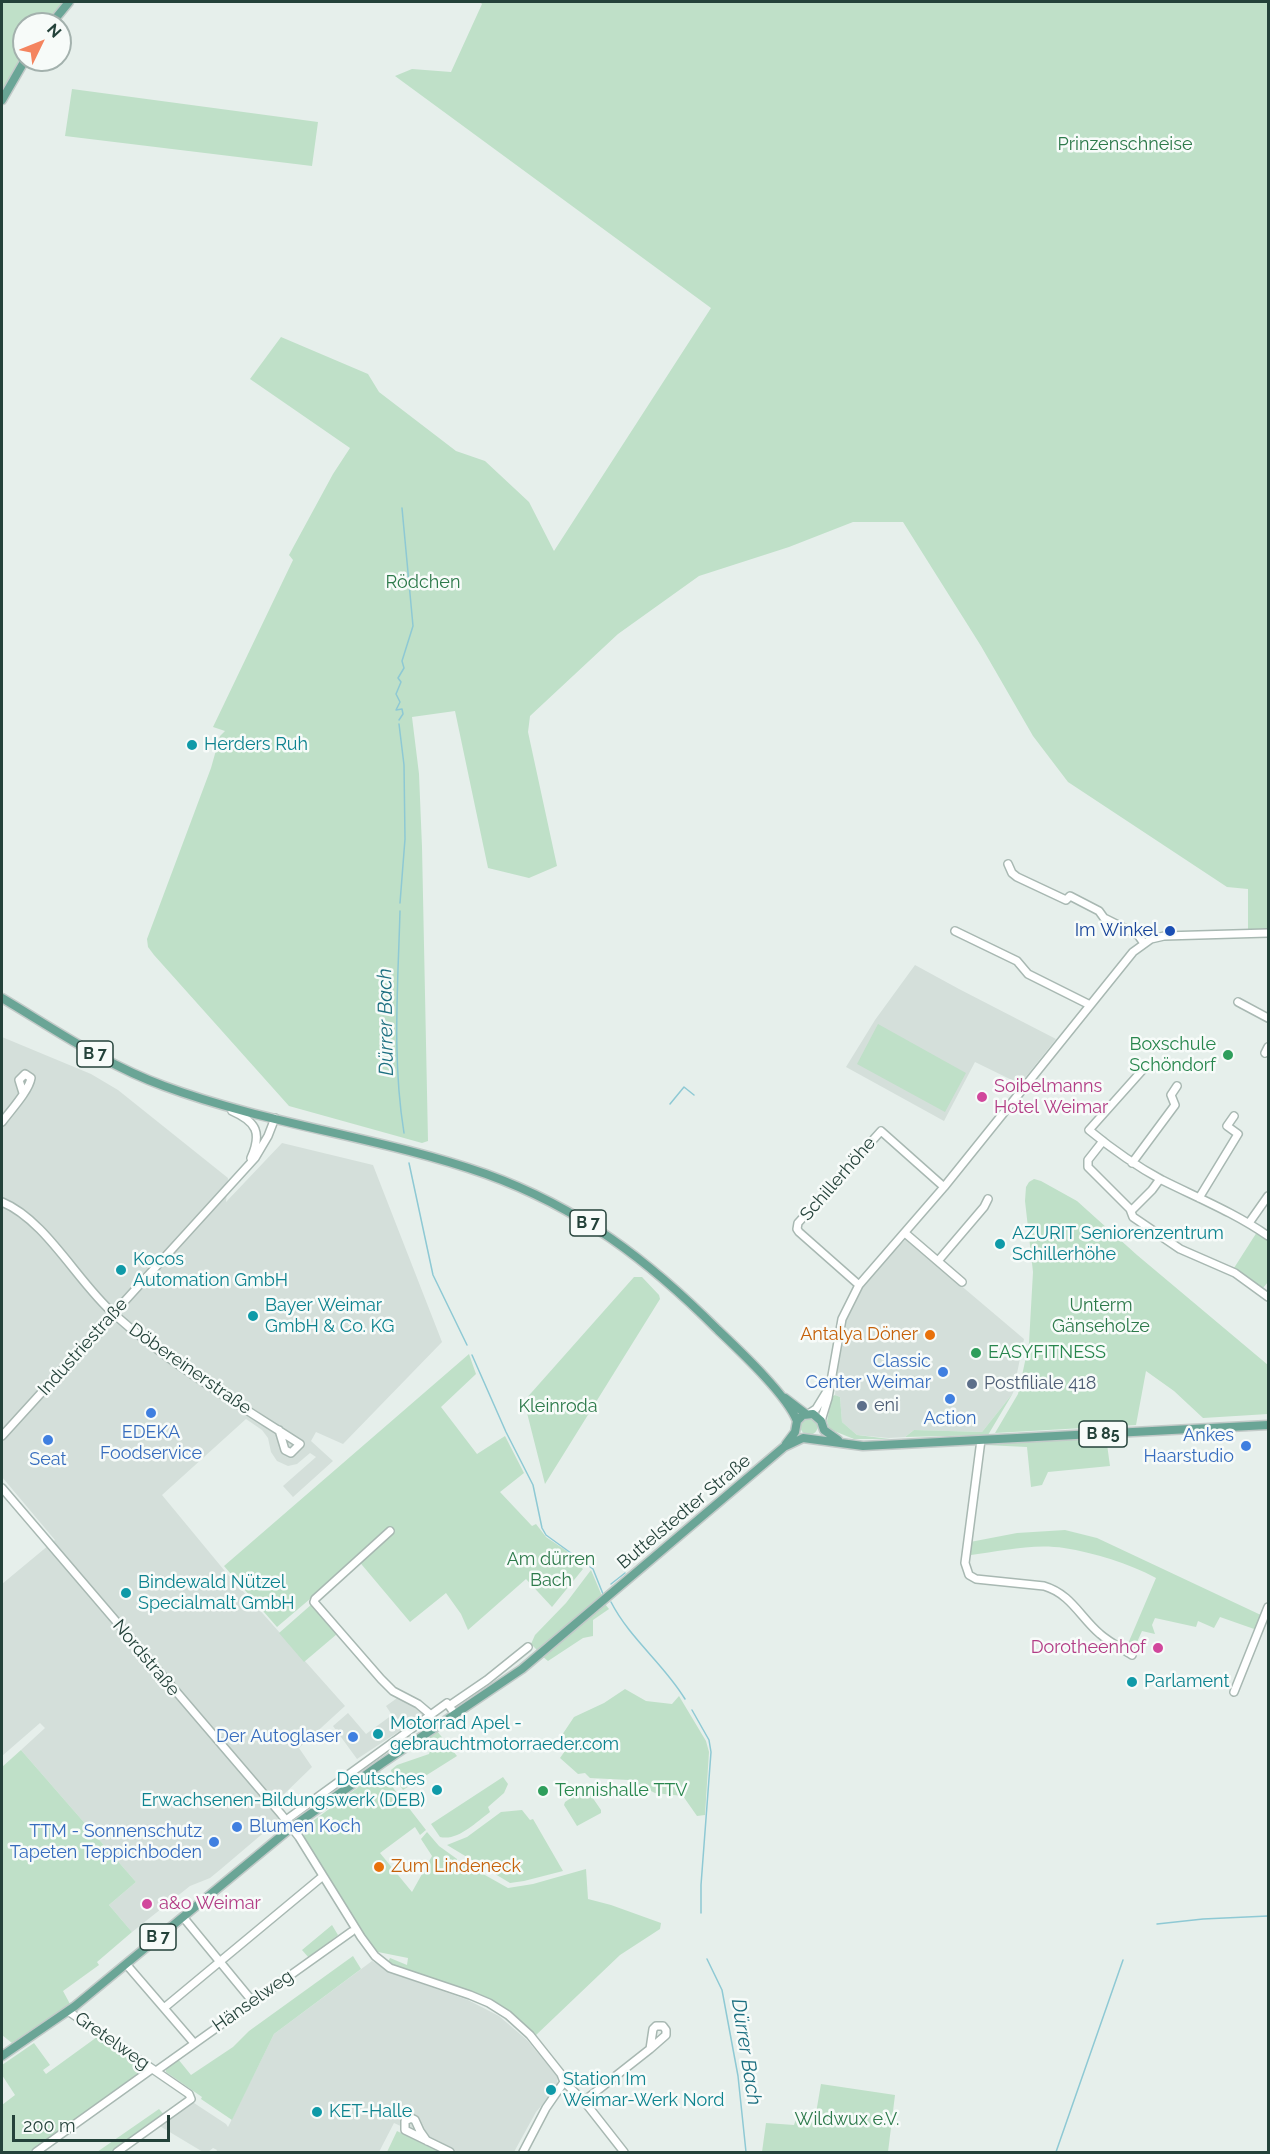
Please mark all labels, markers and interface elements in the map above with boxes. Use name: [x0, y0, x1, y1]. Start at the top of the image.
north arrow: [12, 12, 72, 72]
text: N: [43, 20, 65, 42]
park label: Prinzenschneise: [1058, 134, 1192, 156]
park label: Rödchen: [386, 572, 460, 594]
place label: Herders Ruh: [204, 734, 308, 756]
marker: Herders Ruh: [185, 738, 199, 752]
place label: Im Winkel: [1075, 920, 1158, 942]
marker: Im Winkel: [1163, 924, 1177, 938]
water label: Dürrer Bach: [373, 968, 399, 1076]
place label: Boxschule Schöndorf: [1129, 1034, 1216, 1076]
road number: B 7: [77, 1041, 113, 1067]
marker: Boxschule Schöndorf: [1221, 1048, 1235, 1062]
place label: Soibelmanns Hotel Weimar: [994, 1076, 1108, 1118]
marker: Soibelmanns Hotel Weimar: [975, 1090, 989, 1104]
street label: Schillerhöhe: [796, 1133, 880, 1225]
road number: B 7: [570, 1210, 606, 1236]
place label: AZURIT Seniorenzentrum Schillerhöhe: [1012, 1223, 1224, 1266]
marker: AZURIT Seniorenzentrum Schillerhöhe: [993, 1237, 1007, 1251]
place label: Kocos Automation GmbH: [133, 1249, 288, 1292]
marker: Kocos Automation GmbH: [114, 1263, 128, 1277]
street label: Industriestraße: [34, 1294, 132, 1400]
place label: Bayer Weimar GmbH & Co. KG: [265, 1295, 394, 1338]
park label: Unterm Gänseholze: [1052, 1295, 1150, 1338]
marker: Bayer Weimar GmbH & Co. KG: [246, 1309, 260, 1323]
street label: Döbereinerstraße: [125, 1319, 255, 1419]
place label: Antalya Döner: [800, 1324, 918, 1346]
marker: Antalya Döner: [923, 1328, 937, 1342]
place label: EASYFITNESS: [988, 1342, 1106, 1364]
marker: EASYFITNESS: [969, 1346, 983, 1360]
place label: Classic Center Weimar: [806, 1351, 931, 1394]
marker: Classic Center Weimar: [936, 1365, 950, 1379]
place label: Postfiliale 418: [984, 1373, 1096, 1395]
marker: Postfiliale 418: [965, 1377, 979, 1391]
marker: Action: [943, 1392, 957, 1406]
place label: eni: [874, 1395, 899, 1417]
park label: Kleinroda: [518, 1396, 598, 1418]
marker: eni: [855, 1399, 869, 1413]
marker: EDEKA Foodservice: [144, 1406, 158, 1420]
place label: Action: [924, 1408, 976, 1430]
road number: B 85: [1079, 1421, 1127, 1447]
place label: EDEKA Foodservice: [100, 1422, 202, 1464]
place label: Ankes Haarstudio: [1144, 1425, 1234, 1468]
marker: Seat: [41, 1433, 55, 1447]
marker: Ankes Haarstudio: [1239, 1439, 1253, 1453]
place label: Seat: [29, 1449, 67, 1471]
street label: Buttelstedter Straße: [613, 1450, 755, 1574]
park label: Am dürren Bach: [507, 1549, 595, 1592]
place label: Bindewald Nützel Specialmalt GmbH: [138, 1572, 295, 1614]
marker: Bindewald Nützel Specialmalt GmbH: [119, 1586, 133, 1600]
street label: Nordstraße: [108, 1615, 184, 1701]
place label: Dorotheenhof: [1031, 1637, 1146, 1659]
marker: Dorotheenhof: [1151, 1641, 1165, 1655]
place label: Parlament: [1144, 1671, 1229, 1693]
marker: Parlament: [1125, 1675, 1139, 1689]
place label: Motorrad Apel - gebrauchtmotorraeder.com: [390, 1713, 619, 1756]
place label: Der Autoglaser: [216, 1726, 341, 1748]
marker: Motorrad Apel - gebrauchtmotorraeder.com: [371, 1727, 385, 1741]
marker: Der Autoglaser: [346, 1730, 360, 1744]
place label: Deutsches Erwachsenen-Bildungswerk (DEB): [141, 1769, 425, 1812]
place label: Tennishalle TTV: [555, 1780, 688, 1802]
marker: Deutsches Erwachsenen-Bildungswerk (DEB): [430, 1783, 444, 1797]
marker: Tennishalle TTV: [536, 1784, 550, 1798]
place label: Blumen Koch: [249, 1816, 361, 1838]
marker: Blumen Koch: [230, 1820, 244, 1834]
place label: TTM - Sonnenschutz Tapeten Teppichboden: [10, 1821, 202, 1864]
marker: TTM - Sonnenschutz Tapeten Teppichboden: [207, 1835, 221, 1849]
place label: Zum Lindeneck: [391, 1856, 521, 1878]
marker: Zum Lindeneck: [372, 1860, 386, 1874]
place label: a&o Weimar: [159, 1893, 261, 1915]
marker: a&o Weimar: [140, 1897, 154, 1911]
road number: B 7: [140, 1924, 176, 1950]
street label: Hänselweg: [209, 1965, 297, 2037]
water label: Dürrer Bach: [726, 1997, 766, 2107]
street label: Gretelweg: [70, 2007, 154, 2075]
place label: Station Im Weimar-Werk Nord: [563, 2069, 724, 2112]
marker: Station Im Weimar-Werk Nord: [544, 2083, 558, 2097]
place label: KET-Halle: [329, 2101, 412, 2123]
scale bar: [15, 2103, 172, 2141]
marker: KET-Halle: [310, 2105, 324, 2119]
park label: Wildwux e.V.: [795, 2109, 899, 2131]
text: 200 m: [23, 2115, 76, 2136]

